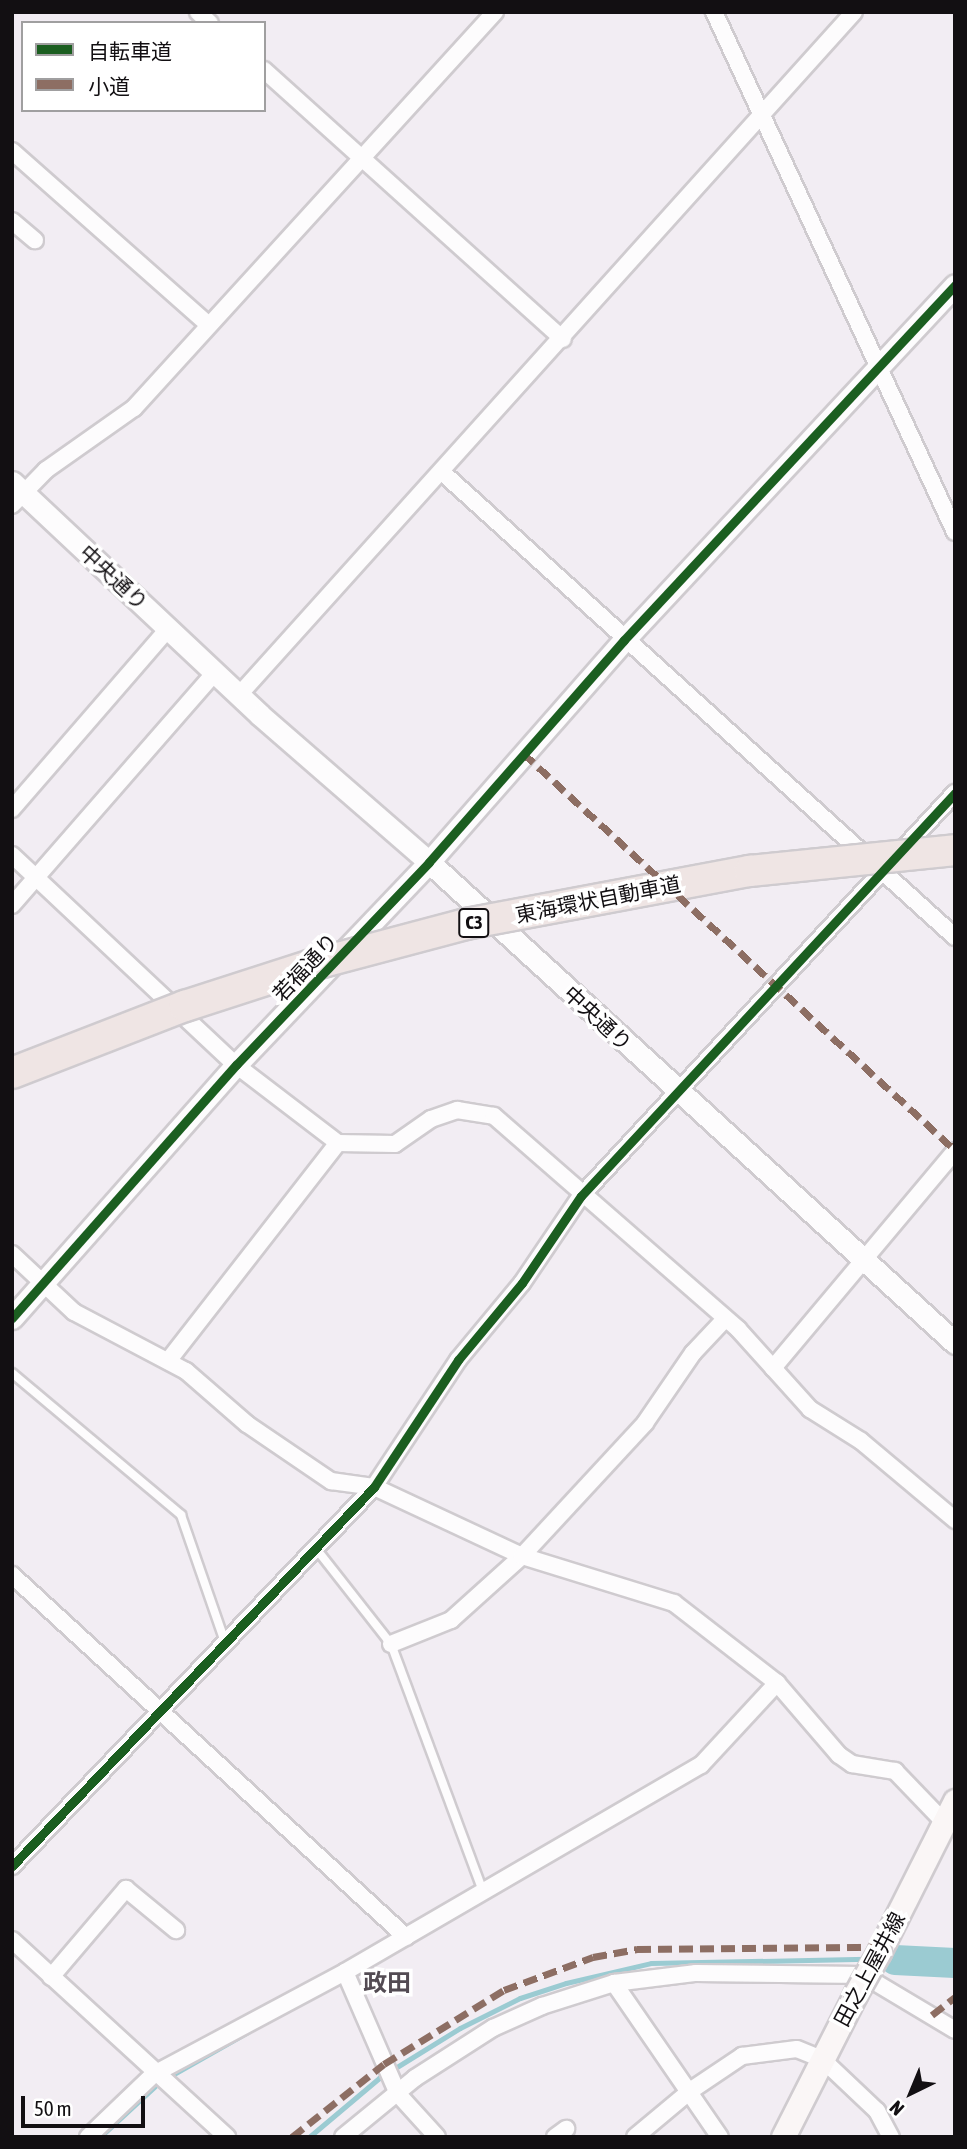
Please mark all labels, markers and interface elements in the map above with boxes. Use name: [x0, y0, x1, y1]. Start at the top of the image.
legend: [21, 21, 266, 112]
text: 自転車道: [88, 39, 172, 63]
text: 小道: [88, 74, 130, 98]
street label: 中央通り: [75, 539, 153, 615]
street label: 東海環状自動車道: [513, 871, 683, 927]
road number: C3: [458, 908, 490, 939]
street label: 若福通り: [267, 928, 343, 1006]
street label: 中央通り: [559, 980, 637, 1056]
street label: 田之上屋井線: [828, 1907, 910, 2031]
district label: 政田: [363, 1969, 411, 1997]
north arrow: [876, 2058, 946, 2128]
scale bar: [24, 2082, 149, 2126]
text: 50 m: [34, 2096, 72, 2120]
text: N: [885, 2096, 908, 2120]

